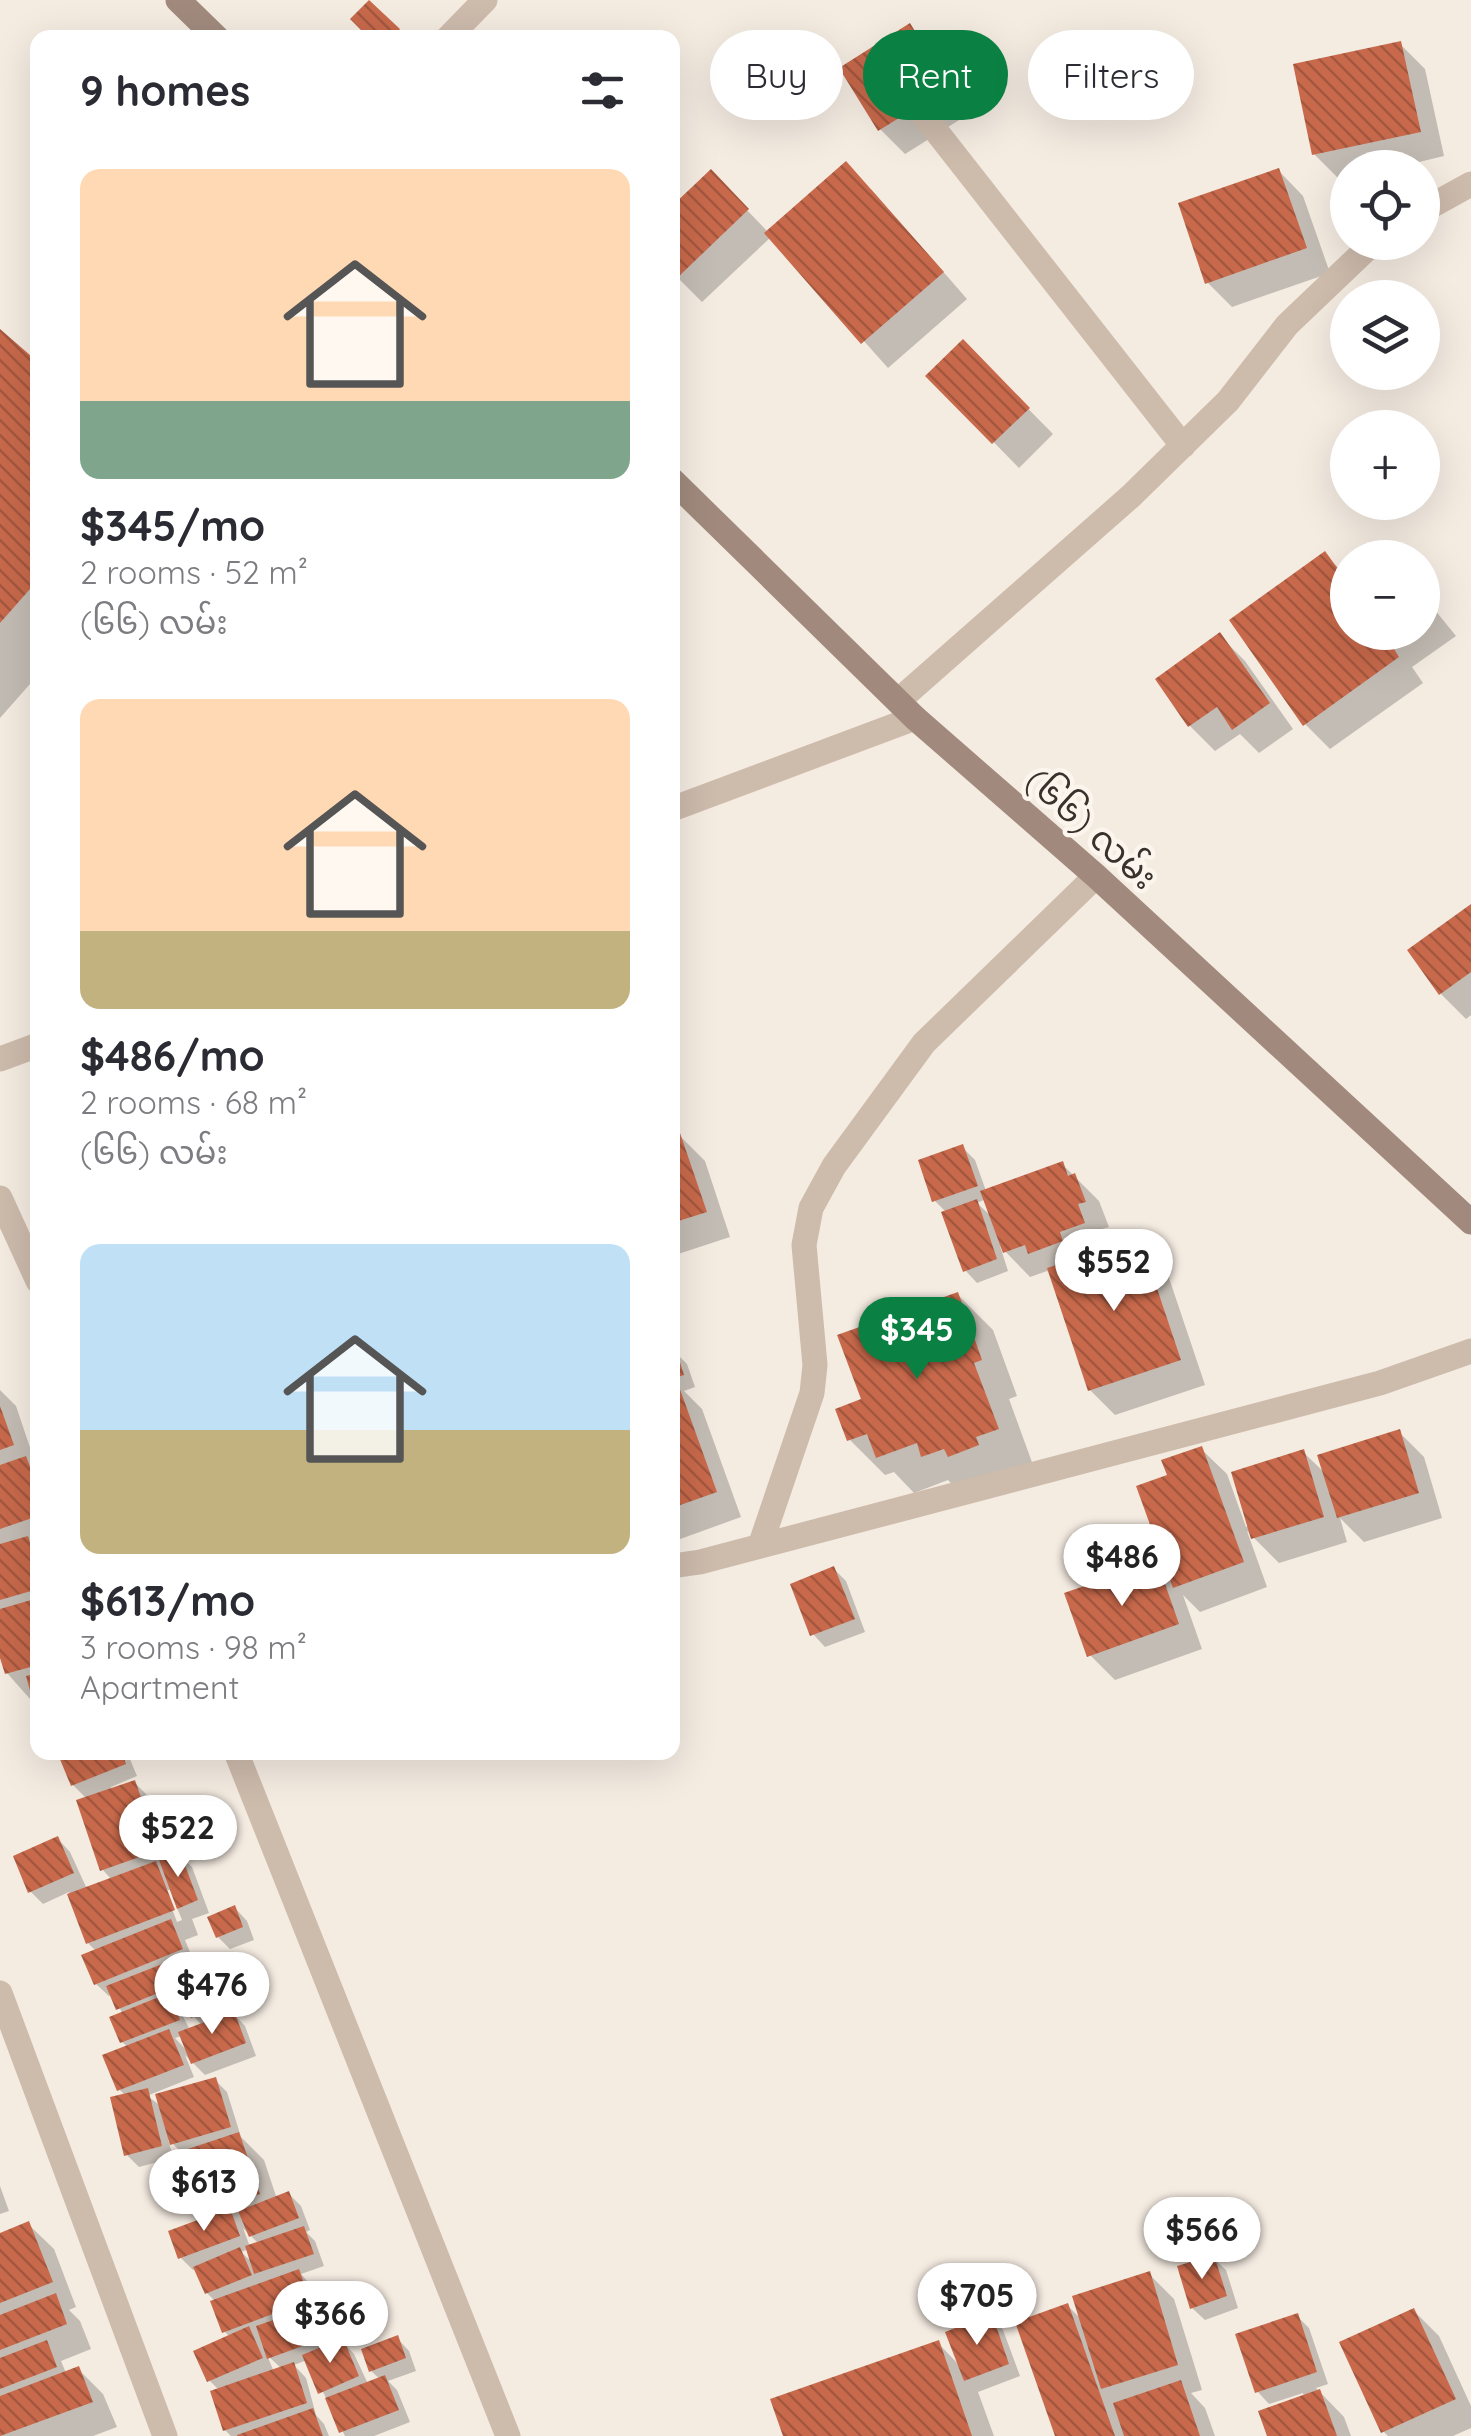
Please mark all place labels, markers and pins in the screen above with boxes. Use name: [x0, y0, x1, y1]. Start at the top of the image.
pin: $552: [1055, 1229, 1173, 1314]
pin: $345: [858, 1297, 976, 1382]
pin: $486: [1063, 1524, 1181, 1609]
pin: $522: [119, 1795, 237, 1880]
pin: $476: [153, 1952, 271, 2037]
pin: $613: [145, 2149, 263, 2234]
pin: $566: [1143, 2197, 1261, 2282]
pin: $705: [918, 2263, 1036, 2348]
pin: $366: [271, 2281, 389, 2366]

